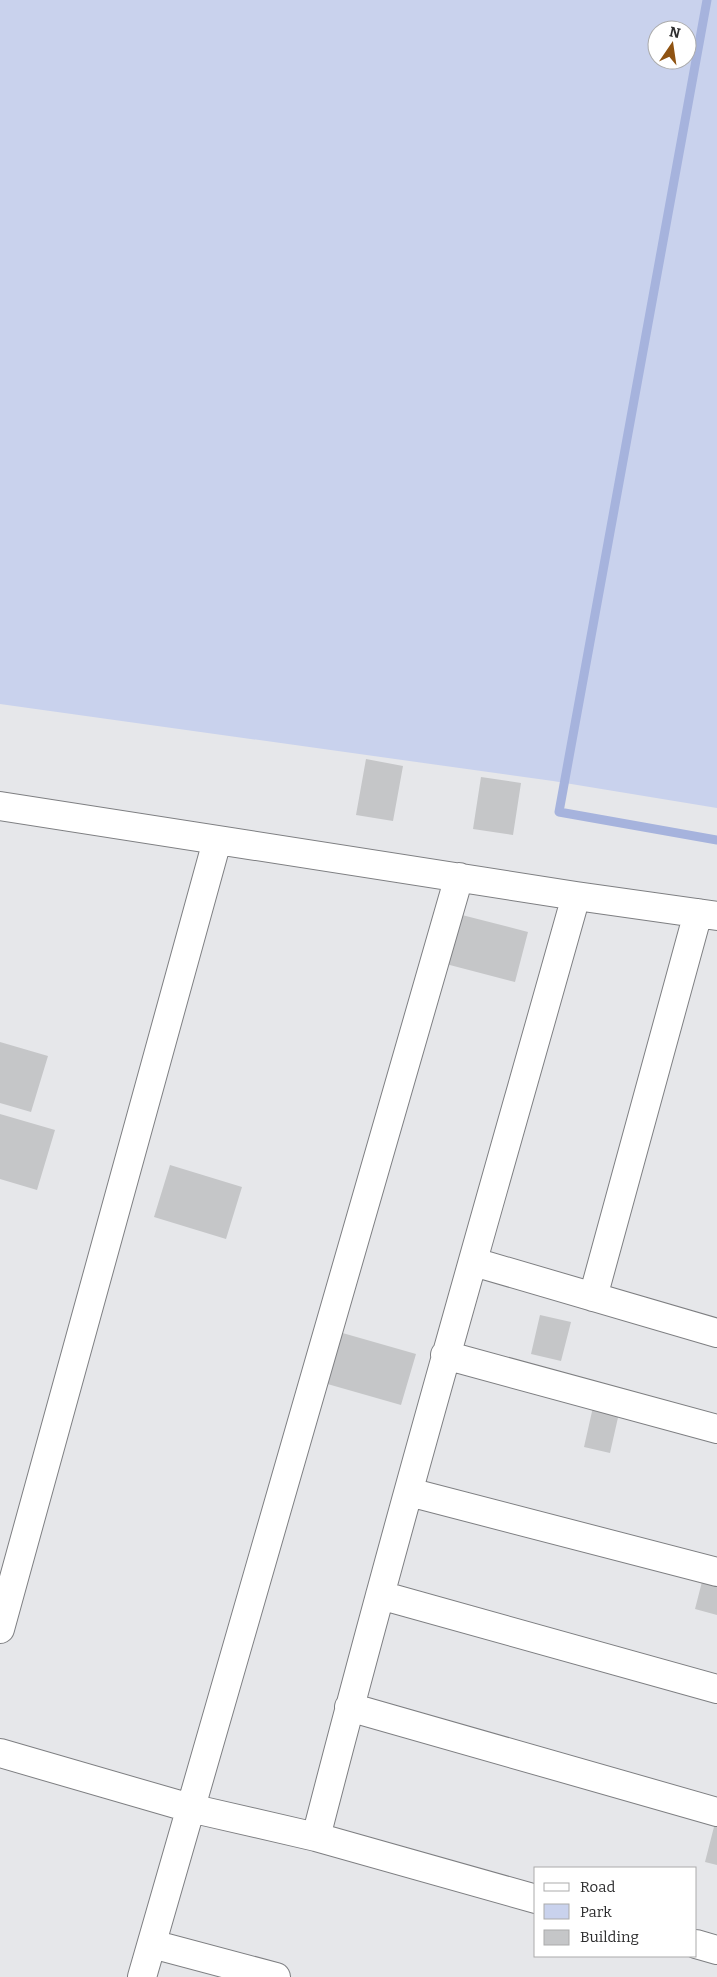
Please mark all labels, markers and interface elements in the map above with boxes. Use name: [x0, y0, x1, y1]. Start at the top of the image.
north arrow: [647, 20, 697, 70]
text: N: [668, 23, 682, 42]
legend: [534, 1867, 697, 1957]
text: Road: [580, 1878, 615, 1896]
text: Park: [580, 1903, 612, 1921]
text: Building: [580, 1928, 639, 1946]

